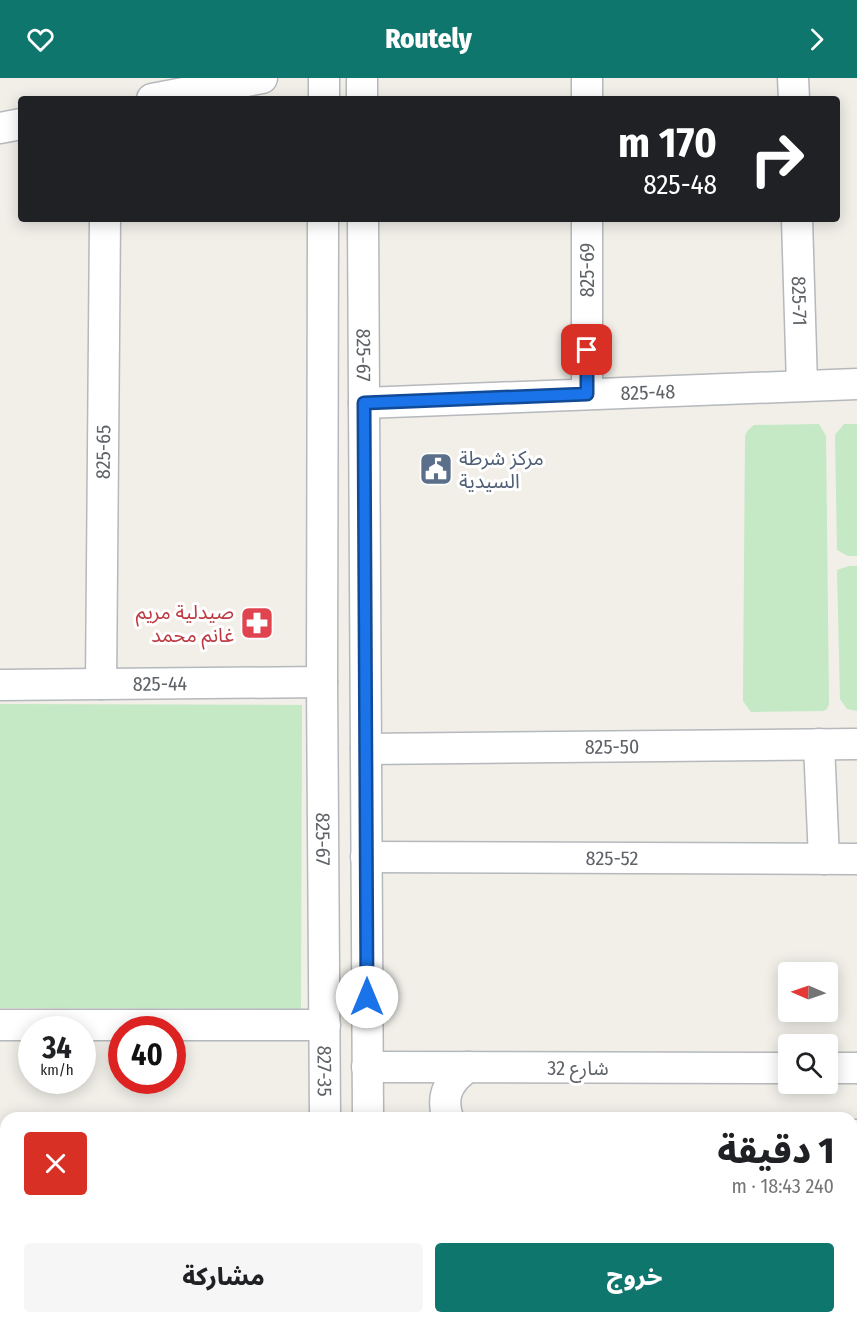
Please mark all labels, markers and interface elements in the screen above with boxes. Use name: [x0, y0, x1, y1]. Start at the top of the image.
icon: heart: [24, 23, 57, 56]
text: Routely: [385, 23, 472, 55]
icon: forward: [800, 23, 833, 56]
text: 170 m: [618, 118, 717, 168]
icon: right: [738, 120, 816, 198]
text: 825-48: [643, 169, 717, 201]
street label: 825-69: [575, 243, 599, 297]
street label: 825-71: [787, 276, 812, 326]
pin: [561, 324, 612, 375]
street label: 825-67: [352, 328, 376, 382]
icon: arrive: [570, 333, 603, 366]
street label: 825-48: [620, 379, 676, 405]
street label: 825-65: [91, 425, 115, 479]
place label: مركز شرطة السيدية: [459, 446, 544, 493]
public building icon: مركز شرطة السيدية: [418, 451, 454, 487]
place label: صيدلية مريم غانم محمد: [136, 600, 234, 650]
pharmacy icon: صيدلية مريم غانم محمد: [239, 605, 275, 641]
street label: 825-44: [133, 671, 188, 696]
street label: 825-50: [585, 734, 639, 759]
street label: 825-67: [311, 812, 335, 866]
street label: 825-52: [586, 846, 639, 870]
north arrow: [778, 962, 838, 1022]
map controls: [778, 962, 838, 1094]
position arrow: [335, 965, 399, 1029]
speed limit sign: 40: [108, 1016, 186, 1094]
text: 34: [42, 1030, 72, 1066]
button: search: [778, 1034, 838, 1094]
street label: 827-35: [313, 1045, 337, 1097]
street label: شارع 32: [547, 1056, 609, 1083]
text: km/h: [40, 1061, 74, 1079]
text: 1 دقيقة: [717, 1129, 834, 1173]
button: close: [24, 1132, 87, 1195]
text: 240 m · 18:43: [731, 1174, 834, 1198]
button: مشاركة: [24, 1243, 423, 1312]
button: خروج: [435, 1243, 834, 1312]

